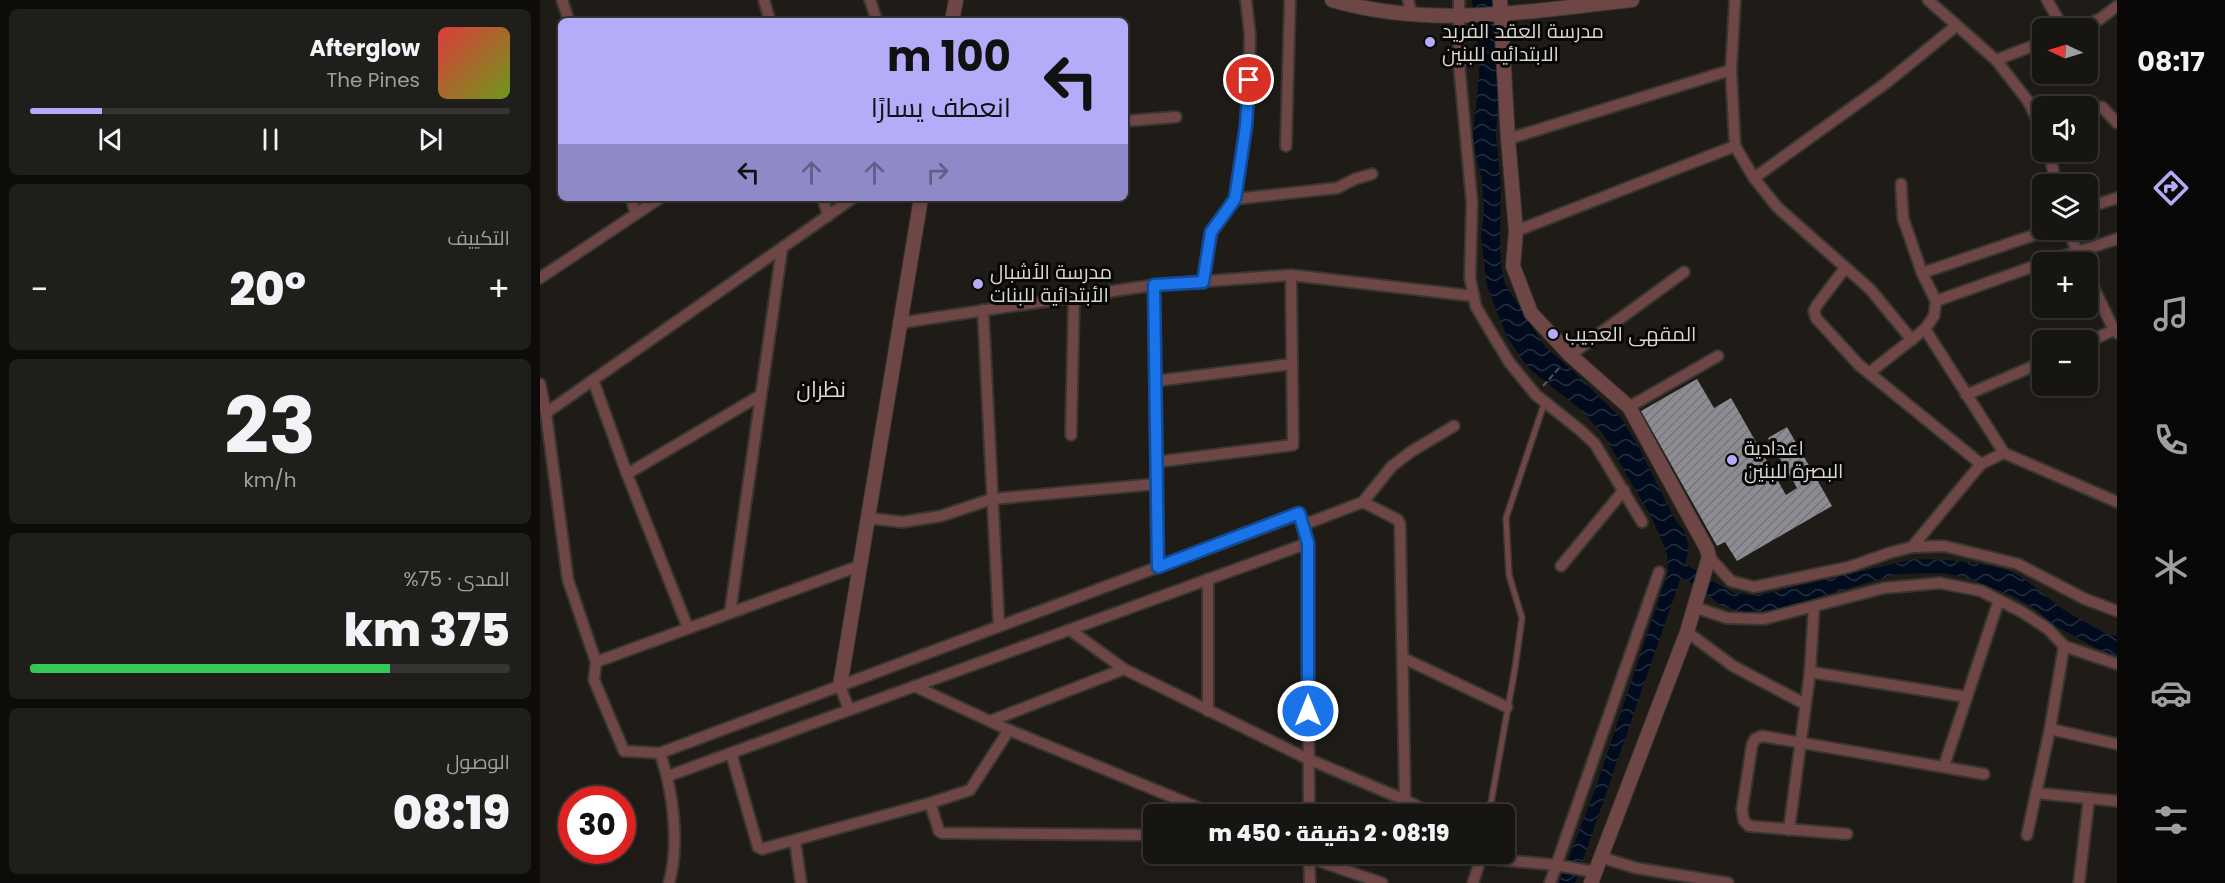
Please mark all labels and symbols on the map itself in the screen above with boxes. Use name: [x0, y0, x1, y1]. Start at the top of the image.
place label: مدرسة العقد الفريد الابتدائيه للبنين: [1442, 17, 1604, 68]
north arrow: [2032, 18, 2098, 84]
marker: مدرسة العقد الفريد الابتدائيه للبنين: [1423, 35, 1437, 49]
pin: [1223, 54, 1274, 105]
place label: مدرسة الأشبال الأبتدائية للبنات: [990, 258, 1112, 309]
marker: مدرسة الأشبال الأبتدائية للبنات: [971, 277, 985, 291]
place label: المقهى العجيب: [1565, 320, 1696, 348]
marker: المقهى العجيب: [1546, 327, 1560, 341]
district label: نظران: [796, 374, 846, 405]
place label: اعدادية البصرة للبنين: [1744, 434, 1843, 485]
marker: اعدادية البصرة للبنين: [1725, 453, 1739, 467]
position arrow: [1276, 679, 1340, 743]
speed limit sign: 30: [558, 786, 636, 864]

